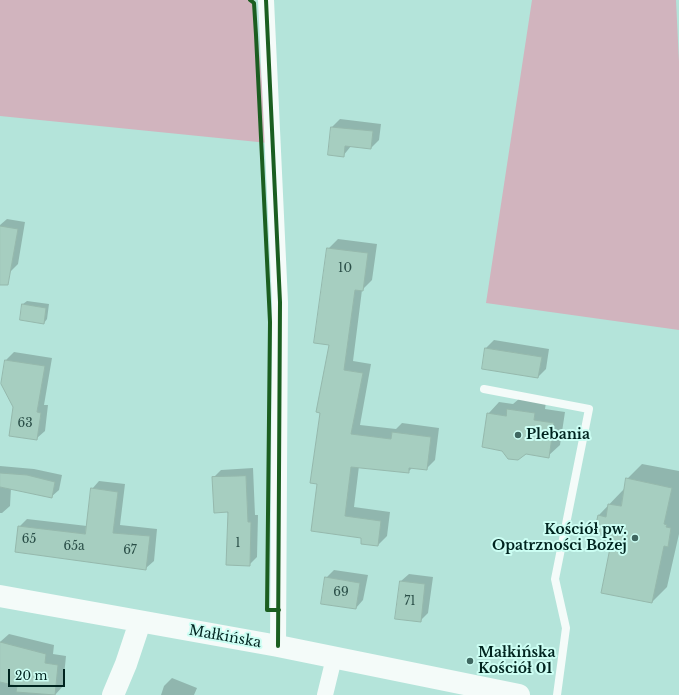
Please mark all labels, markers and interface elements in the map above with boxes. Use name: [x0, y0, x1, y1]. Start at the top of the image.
house number: 10: [338, 262, 352, 276]
house number: 63: [17, 417, 33, 431]
place label: Plebania: [526, 427, 590, 443]
marker: Plebania: [513, 430, 523, 440]
place label: Kościół pw. Opatrzności Bożej: [492, 522, 627, 554]
house number: 65: [22, 533, 36, 547]
marker: Kościół pw. Opatrzności Bożej: [630, 533, 640, 543]
house number: 1: [235, 537, 241, 551]
house number: 65a: [63, 540, 85, 554]
house number: 67: [123, 544, 137, 558]
house number: 69: [333, 586, 349, 600]
house number: 71: [404, 595, 416, 609]
street label: Małkińska: [187, 622, 263, 652]
place label: Małkińska Kościół 01: [478, 645, 555, 678]
marker: Małkińska Kościół 01: [465, 656, 475, 666]
scale bar: [10, 661, 67, 687]
text: 20 m: [15, 668, 47, 683]

